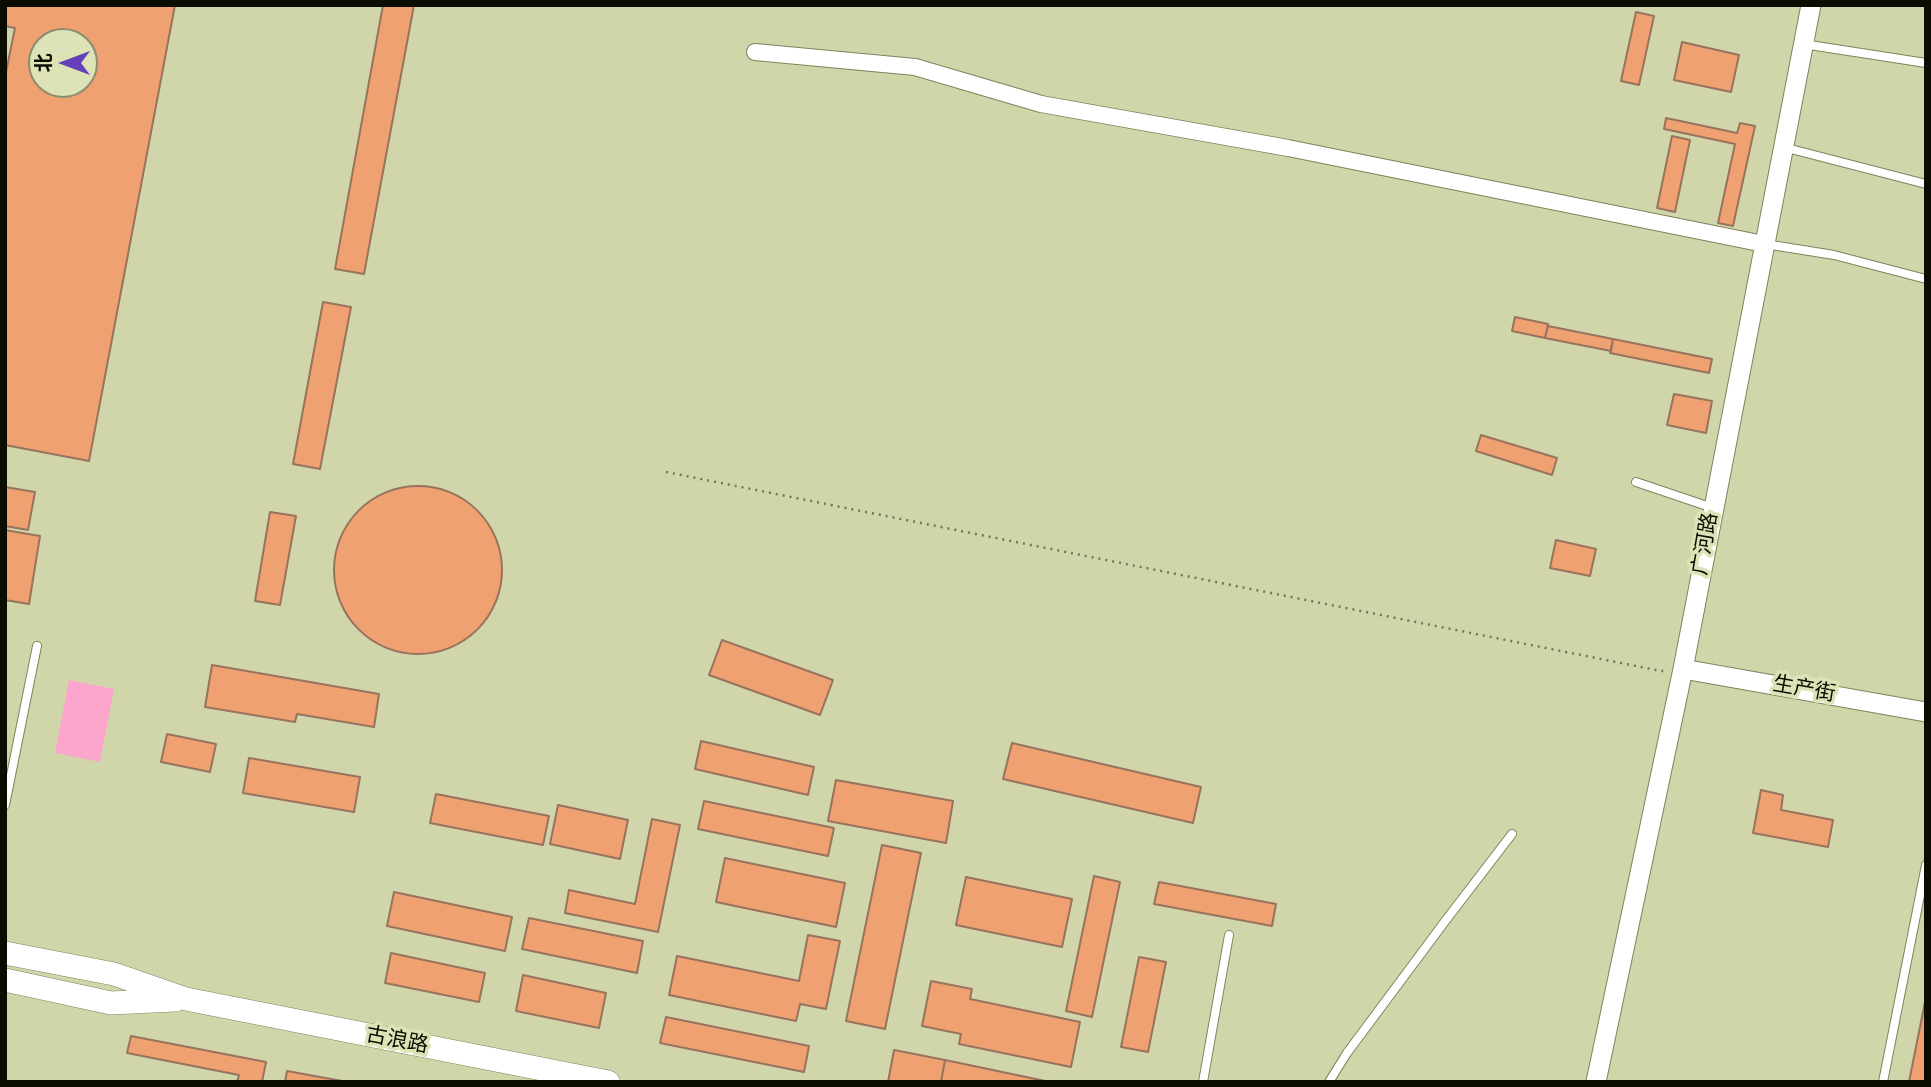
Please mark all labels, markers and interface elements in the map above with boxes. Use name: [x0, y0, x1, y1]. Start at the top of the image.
north arrow: [28, 28, 98, 98]
text: 北: [32, 54, 55, 73]
street label: 广河路: [1688, 511, 1724, 577]
street label: 生产街: [1771, 672, 1837, 708]
street label: 古浪路: [364, 1023, 430, 1059]

